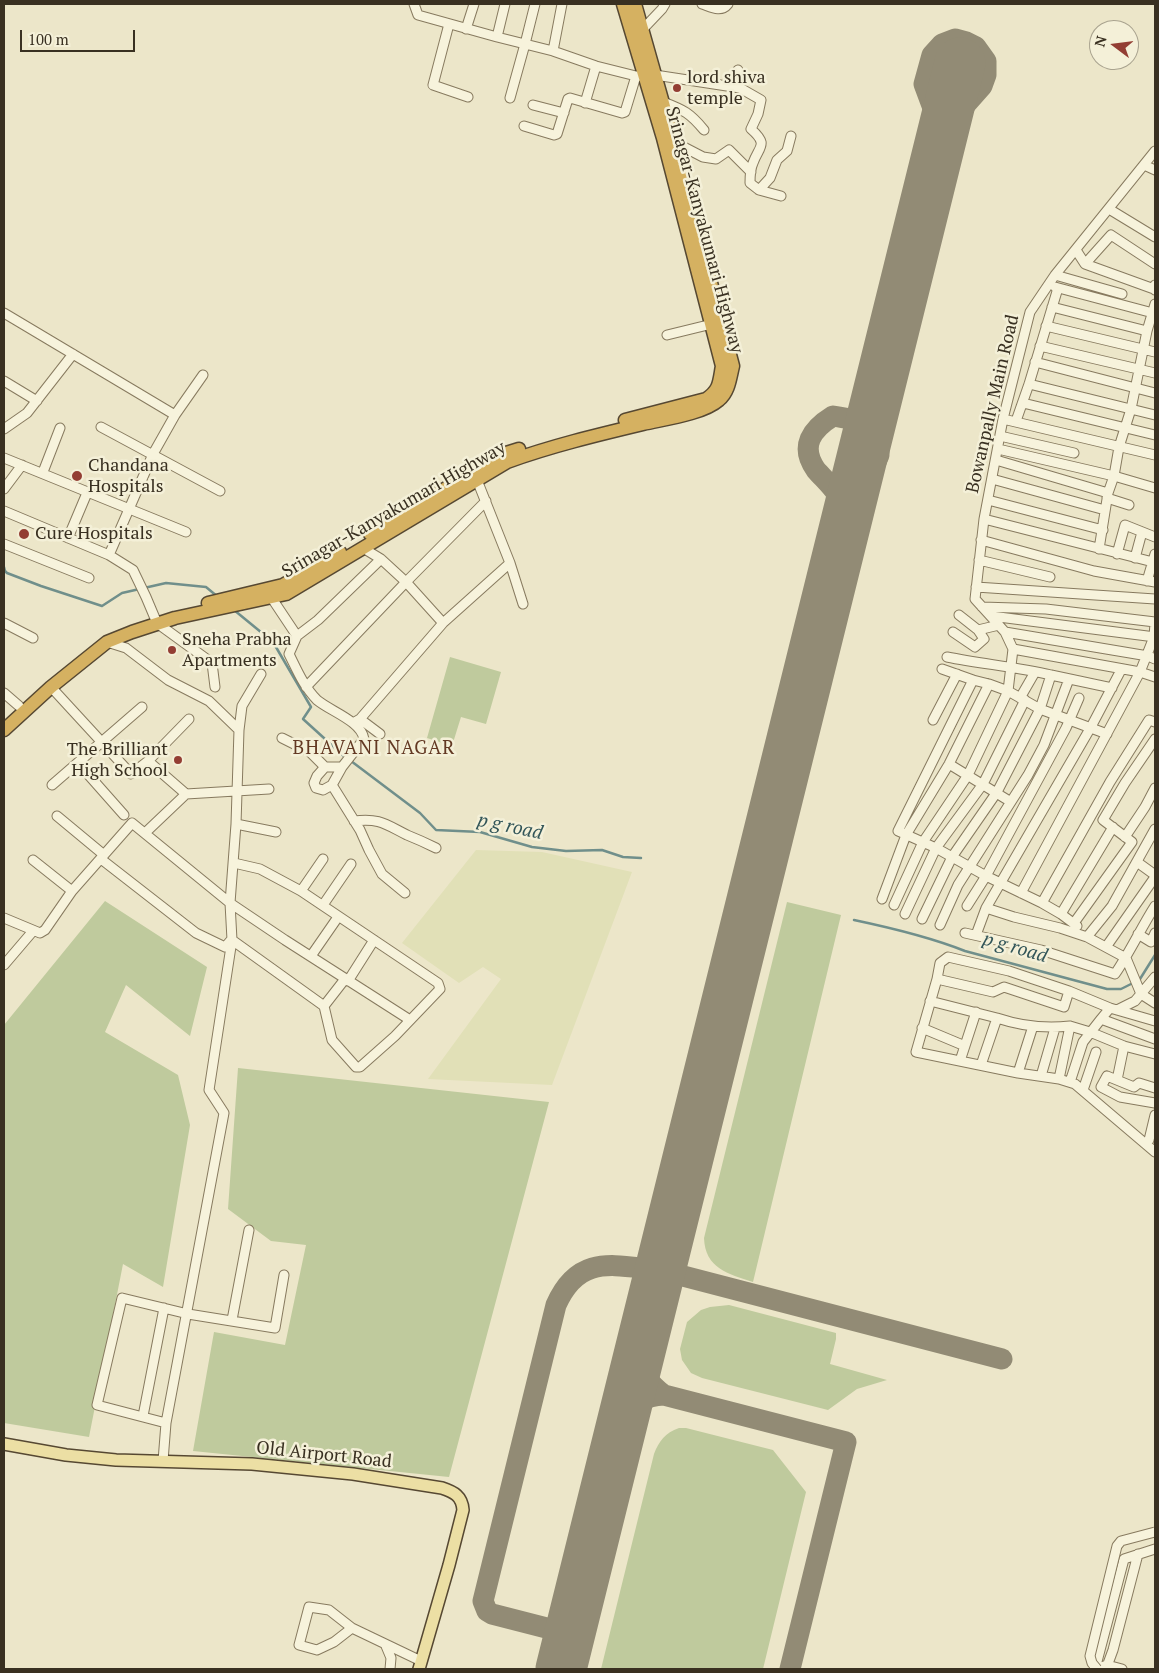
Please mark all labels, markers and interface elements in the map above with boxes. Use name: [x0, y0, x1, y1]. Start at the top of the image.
scale bar: [22, 20, 138, 52]
north arrow: [1089, 20, 1139, 70]
text: 100 m: [28, 29, 69, 49]
text: N: [1089, 34, 1111, 49]
place label: lord shiva temple: [687, 67, 766, 110]
marker: lord shiva temple: [671, 82, 683, 94]
street label: Srinagar-Kanyakumari Highway: [661, 104, 747, 356]
street label: Bowanpally Main Road: [962, 313, 1024, 495]
street label: Srinagar-Kanyakumari Highway: [278, 437, 510, 583]
place label: Chandana Hospitals: [88, 455, 169, 498]
marker: Chandana Hospitals: [70, 469, 84, 483]
place label: Cure Hospitals: [35, 523, 153, 545]
marker: Cure Hospitals: [17, 527, 31, 541]
place label: Sneha Prabha Apartments: [182, 629, 292, 672]
marker: Sneha Prabha Apartments: [166, 644, 178, 656]
district label: BHAVANI NAGAR: [291, 738, 457, 760]
place label: The Brilliant High School: [67, 739, 168, 782]
marker: The Brilliant High School: [172, 754, 184, 766]
water label: p g road: [475, 809, 545, 845]
water label: p g road: [980, 928, 1050, 968]
street label: Old Airport Road: [255, 1437, 393, 1473]

